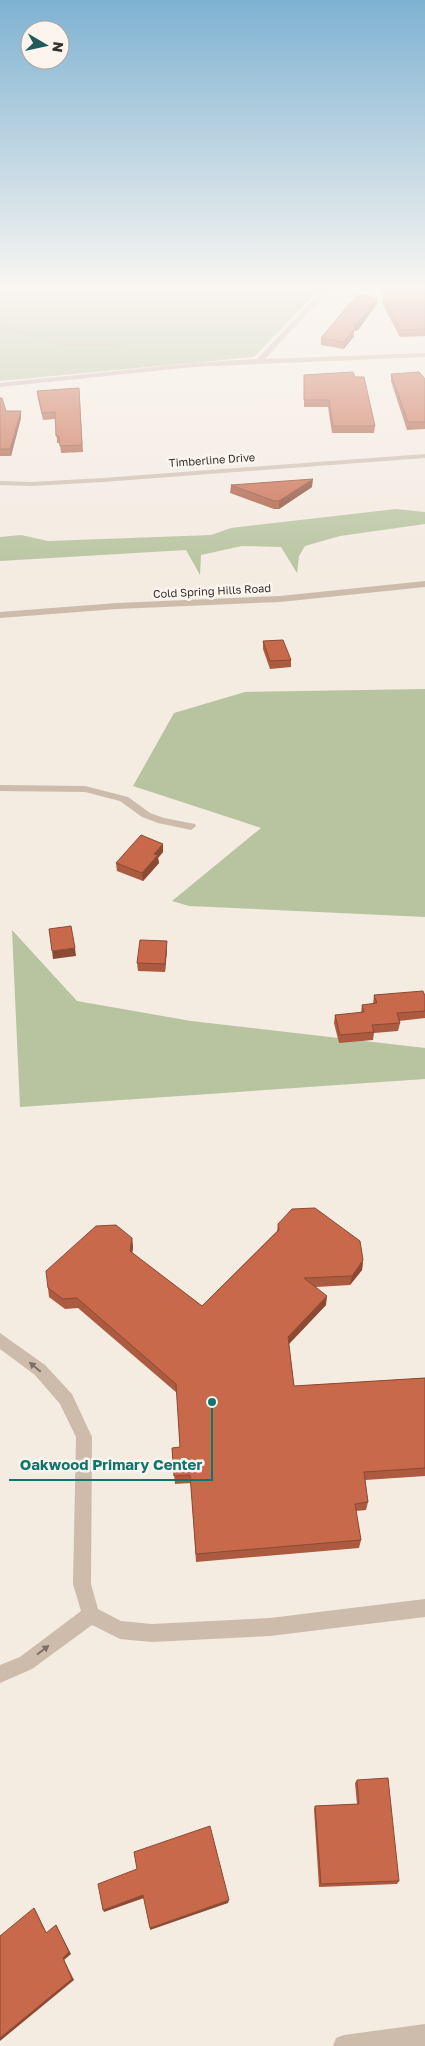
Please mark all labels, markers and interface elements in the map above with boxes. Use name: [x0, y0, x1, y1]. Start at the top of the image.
north arrow: [20, 20, 70, 70]
text: N: [49, 41, 68, 54]
street label: Timberline Drive: [168, 450, 256, 469]
street label: Cold Spring Hills Road: [153, 581, 271, 600]
one-way arrow: [29, 1361, 42, 1372]
callout: Oakwood Primary Center: [9, 1450, 212, 1480]
text: Oakwood Primary Center: [20, 1455, 202, 1473]
one-way arrow: [36, 1645, 49, 1656]

